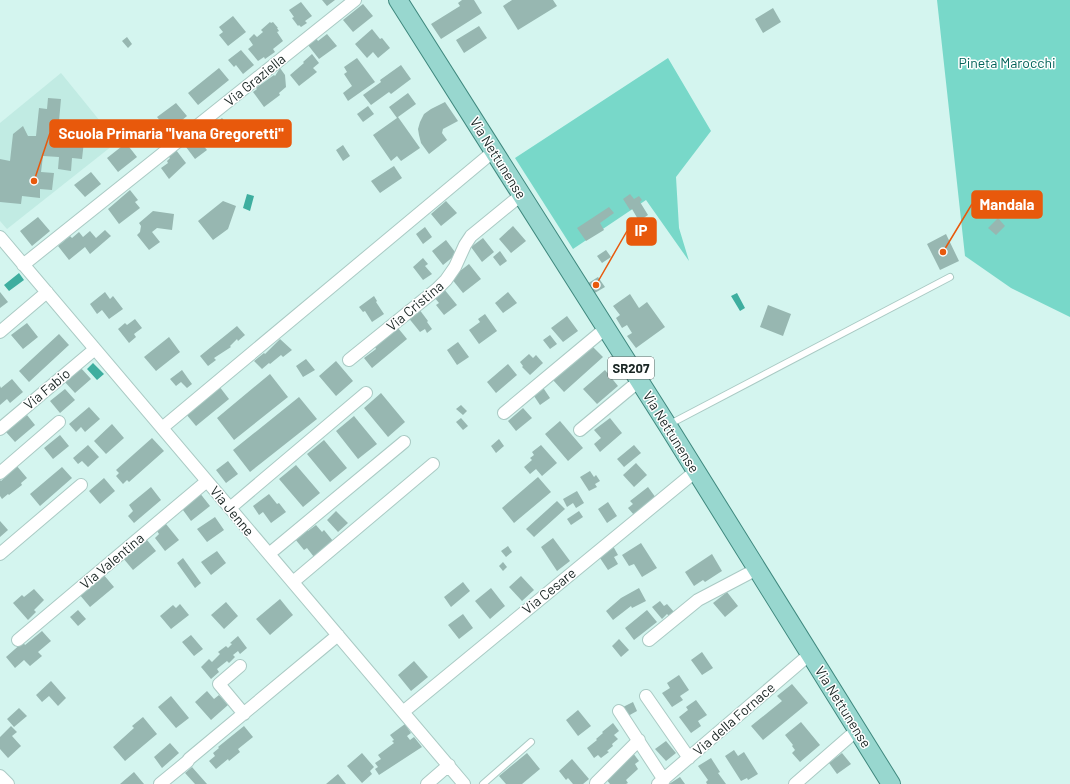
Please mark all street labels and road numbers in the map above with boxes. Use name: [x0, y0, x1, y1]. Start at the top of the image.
street label: Via Graziella: [221, 50, 289, 109]
street label: Via Nettunense: [467, 114, 530, 202]
street label: Via Cristina: [383, 277, 447, 334]
road number: SR207: [608, 357, 654, 379]
street label: Via Fabio: [20, 364, 73, 413]
street label: Via Nettunense: [640, 388, 703, 476]
street label: Via Jenne: [207, 482, 258, 539]
street label: Via Valentina: [76, 529, 147, 592]
street label: Via Cesare: [518, 564, 579, 617]
street label: Via Nettunense: [812, 663, 875, 751]
street label: Via della Fornace: [689, 678, 778, 759]

